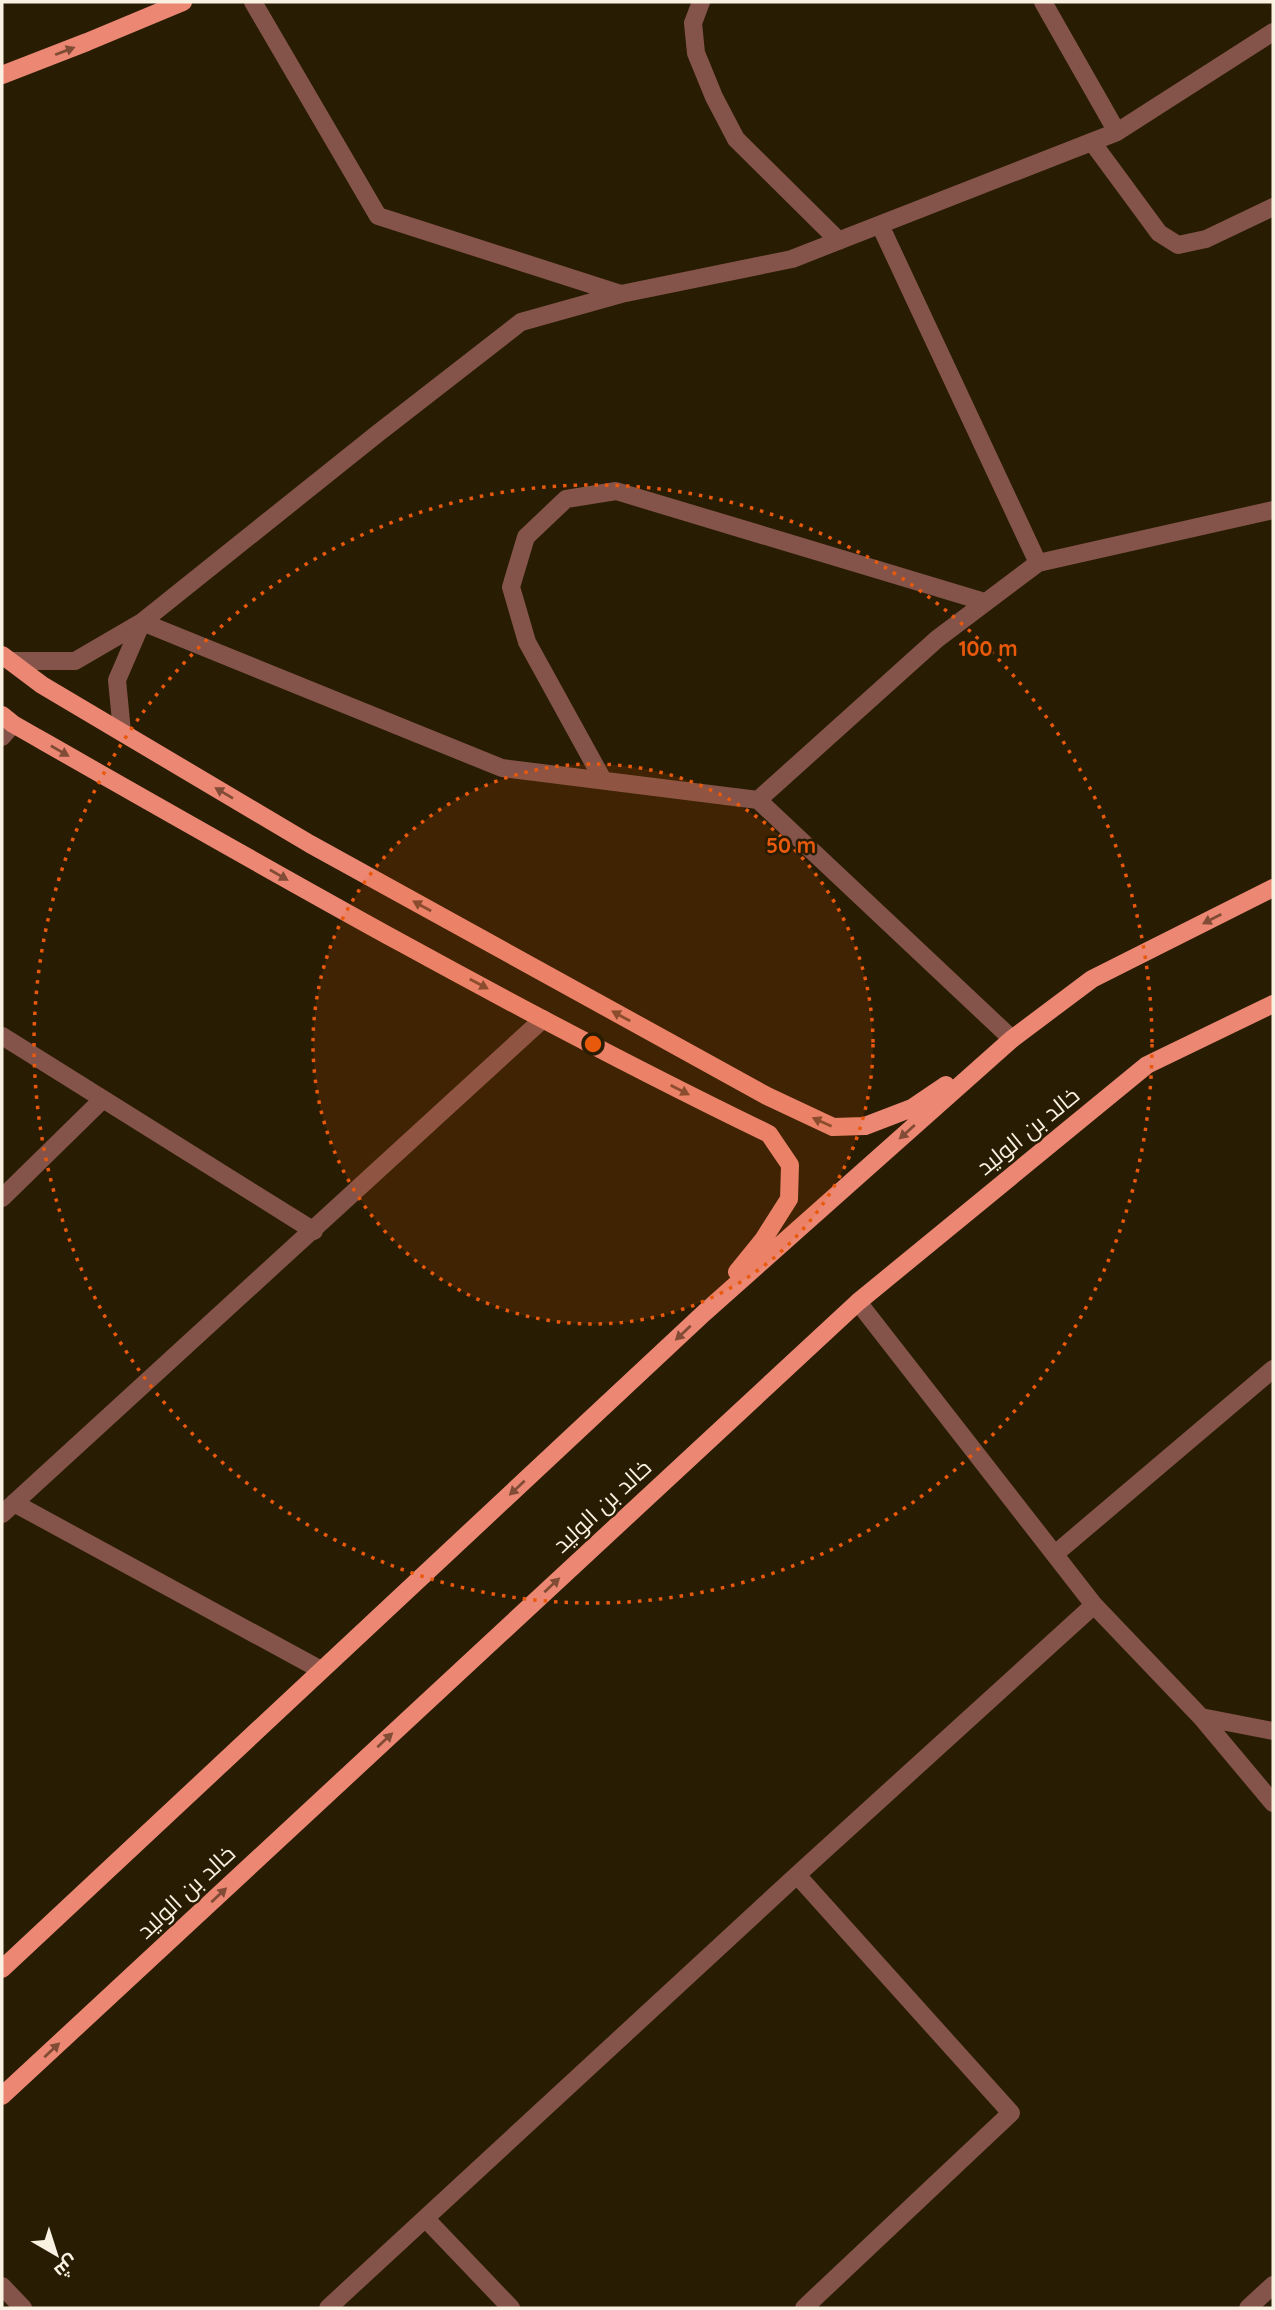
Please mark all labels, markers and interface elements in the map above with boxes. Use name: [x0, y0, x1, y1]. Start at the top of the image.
one-way arrow: [55, 45, 76, 56]
text: 100 m: [958, 635, 1018, 661]
one-way arrow: [50, 745, 70, 757]
one-way arrow: [215, 787, 234, 799]
text: 50 m: [766, 832, 816, 858]
one-way arrow: [269, 869, 289, 881]
one-way arrow: [412, 900, 432, 912]
one-way arrow: [1202, 913, 1222, 924]
one-way arrow: [469, 978, 489, 990]
one-way arrow: [612, 1010, 631, 1022]
centre of rings: [581, 1032, 605, 1056]
street label: خالد بن الوليد: [970, 1080, 1085, 1181]
one-way arrow: [670, 1084, 690, 1095]
one-way arrow: [812, 1116, 833, 1127]
one-way arrow: [898, 1124, 916, 1140]
one-way arrow: [675, 1324, 692, 1340]
street label: خالد بن الوليد: [546, 1453, 657, 1559]
one-way arrow: [508, 1480, 526, 1496]
one-way arrow: [543, 1578, 560, 1594]
one-way arrow: [376, 1732, 394, 1748]
street label: خالد بن الوليد: [130, 1839, 241, 1945]
one-way arrow: [210, 1887, 228, 1903]
one-way arrow: [43, 2042, 60, 2058]
north arrow: [21, 2219, 91, 2289]
text: ش: [50, 2250, 84, 2284]

